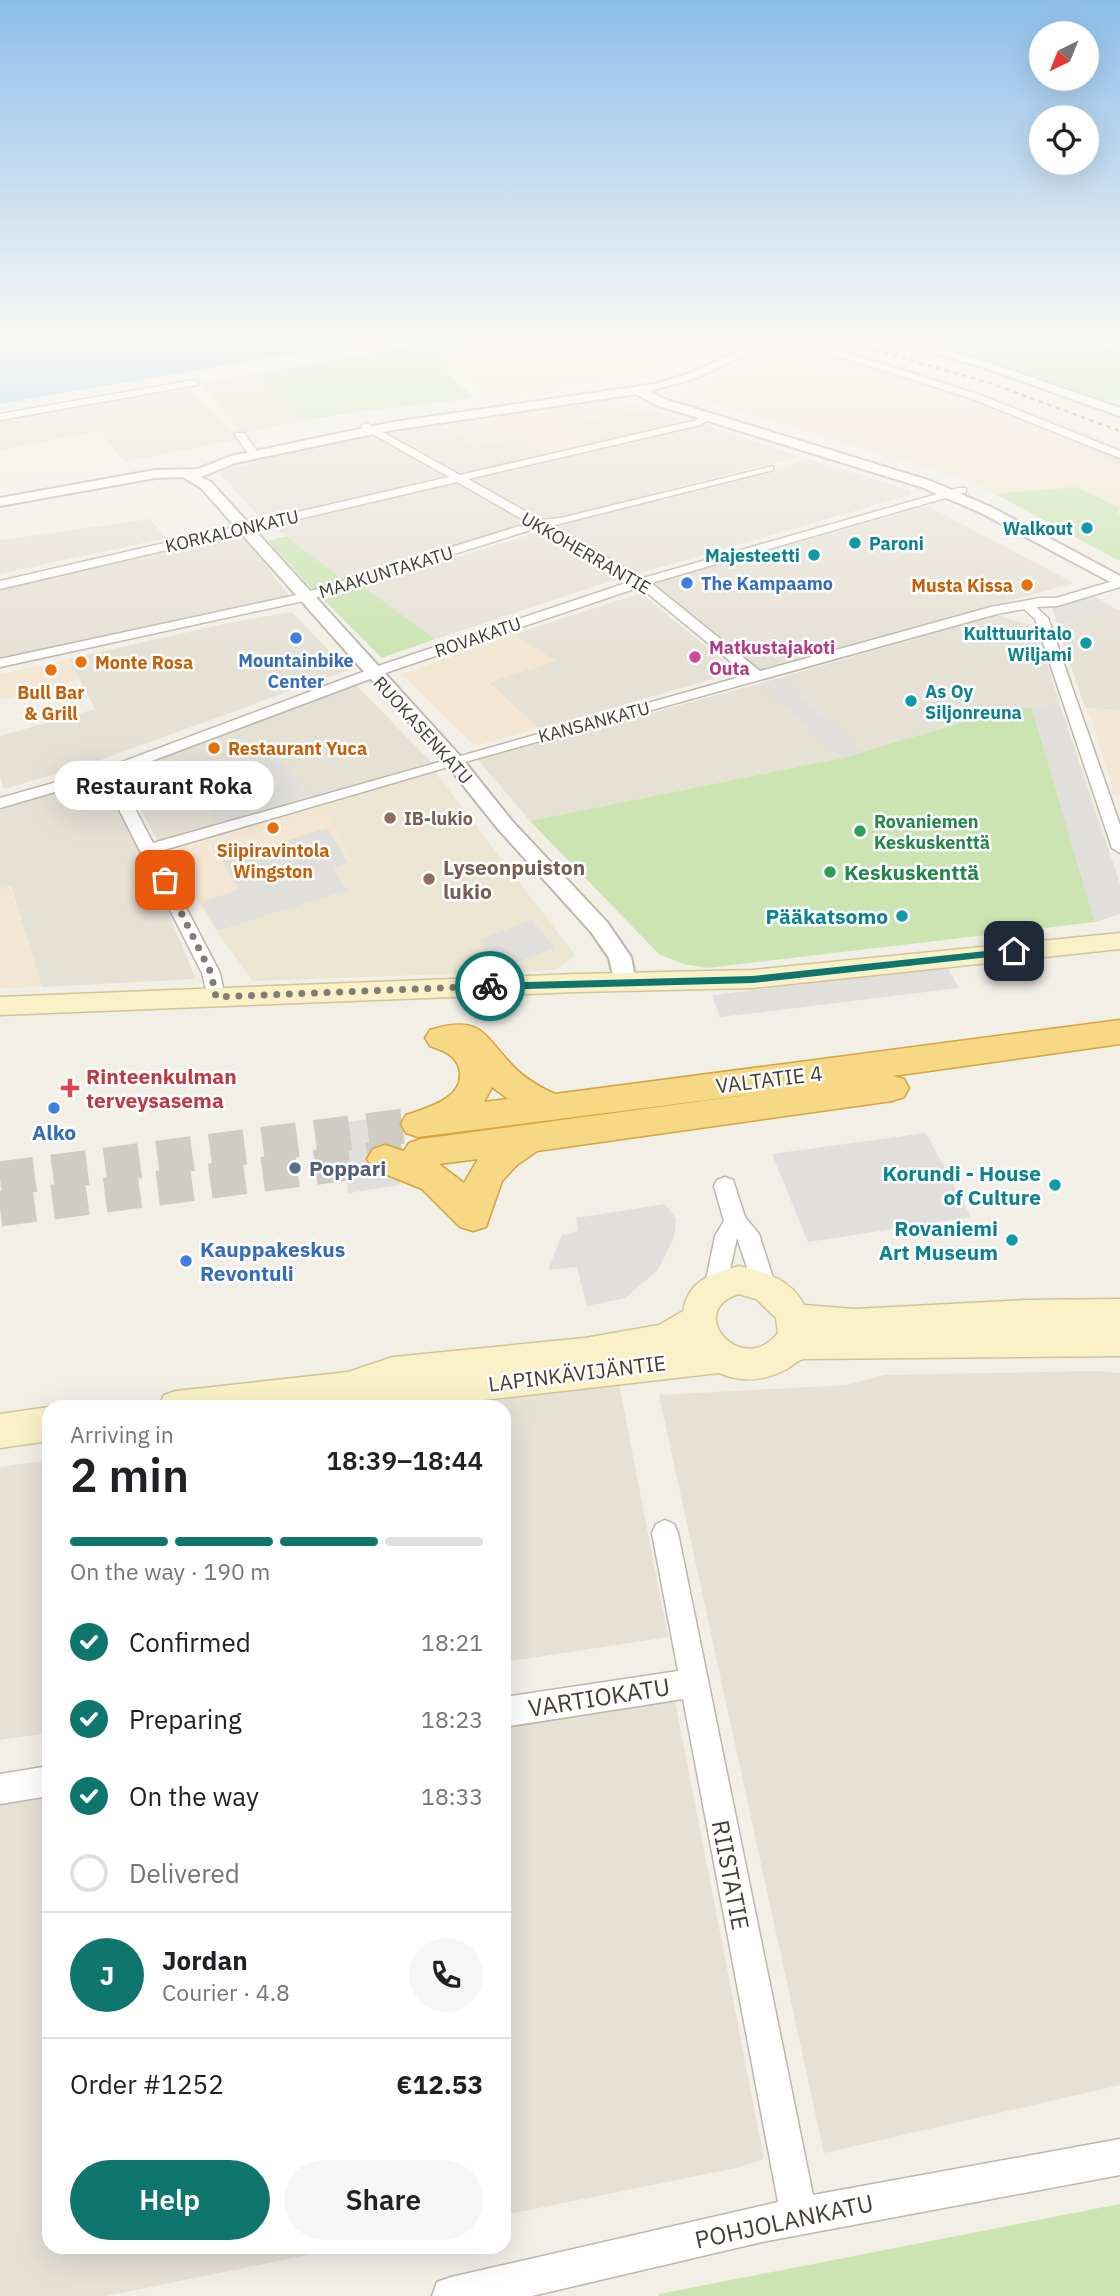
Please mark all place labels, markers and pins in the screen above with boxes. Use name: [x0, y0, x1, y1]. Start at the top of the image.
place label: Walkout: [1003, 517, 1073, 540]
marker: Walkout: [1079, 520, 1095, 536]
place label: Paroni: [869, 532, 924, 555]
marker: Paroni: [847, 535, 863, 551]
place label: Majesteetti: [705, 544, 800, 567]
marker: Majesteetti: [806, 547, 822, 563]
place label: The Kampaamo: [701, 572, 833, 595]
place label: Musta Kissa: [911, 574, 1013, 597]
marker: The Kampaamo: [679, 575, 695, 591]
marker: Musta Kissa: [1019, 577, 1035, 593]
place label: Kulttuuritalo Wiljami: [963, 622, 1072, 666]
marker: Mountainbike Center: [288, 630, 304, 646]
marker: Kulttuuritalo Wiljami: [1078, 635, 1094, 651]
place label: Matkustajakoti Outa: [709, 636, 835, 680]
place label: Mountainbike Center: [238, 649, 354, 693]
marker: Matkustajakoti Outa: [687, 649, 703, 665]
place label: Monte Rosa: [95, 651, 193, 674]
marker: Monte Rosa: [73, 654, 89, 670]
marker: Bull Bar & Grill: [43, 662, 59, 678]
place label: As Oy Siljonreuna: [925, 680, 1022, 724]
place label: Bull Bar & Grill: [17, 681, 85, 725]
marker: As Oy Siljonreuna: [903, 693, 919, 709]
place label: Restaurant Yuca: [228, 737, 367, 760]
marker: Restaurant Yuca: [206, 740, 222, 756]
callout: Restaurant Roka: [55, 761, 275, 810]
place label: IB-lukio: [404, 807, 473, 830]
marker: IB-lukio: [382, 810, 398, 826]
place label: Rovaniemen Keskuskenttä: [874, 810, 990, 854]
marker: Siipiravintola Wingston: [265, 820, 281, 836]
marker: Rovaniemen Keskuskenttä: [852, 823, 868, 839]
place label: Siipiravintola Wingston: [217, 839, 329, 883]
pin: [135, 850, 195, 910]
place label: Lyseonpuiston lukio: [443, 853, 585, 905]
place label: Keskuskenttä: [844, 858, 979, 886]
marker: Keskuskenttä: [822, 864, 838, 880]
marker: Lyseonpuiston lukio: [421, 871, 437, 887]
place label: Pääkatsomo: [766, 902, 888, 930]
marker: Pääkatsomo: [894, 908, 910, 924]
pin: [984, 921, 1044, 981]
place label: Rinteenkulman terveysasema: [86, 1062, 237, 1114]
marker: Rinteenkulman terveysasema: [60, 1078, 80, 1098]
marker: Alko: [46, 1100, 62, 1116]
place label: Alko: [32, 1118, 76, 1146]
place label: Poppari: [309, 1154, 386, 1182]
place label: Korundi - House of Culture: [882, 1159, 1041, 1211]
marker: Poppari: [287, 1160, 303, 1176]
marker: Korundi - House of Culture: [1047, 1177, 1063, 1193]
place label: Rovaniemi Art Museum: [879, 1214, 998, 1266]
marker: Rovaniemi Art Museum: [1004, 1232, 1020, 1248]
place label: Kauppakeskus Revontuli: [200, 1235, 345, 1287]
marker: Kauppakeskus Revontuli: [178, 1253, 194, 1269]

